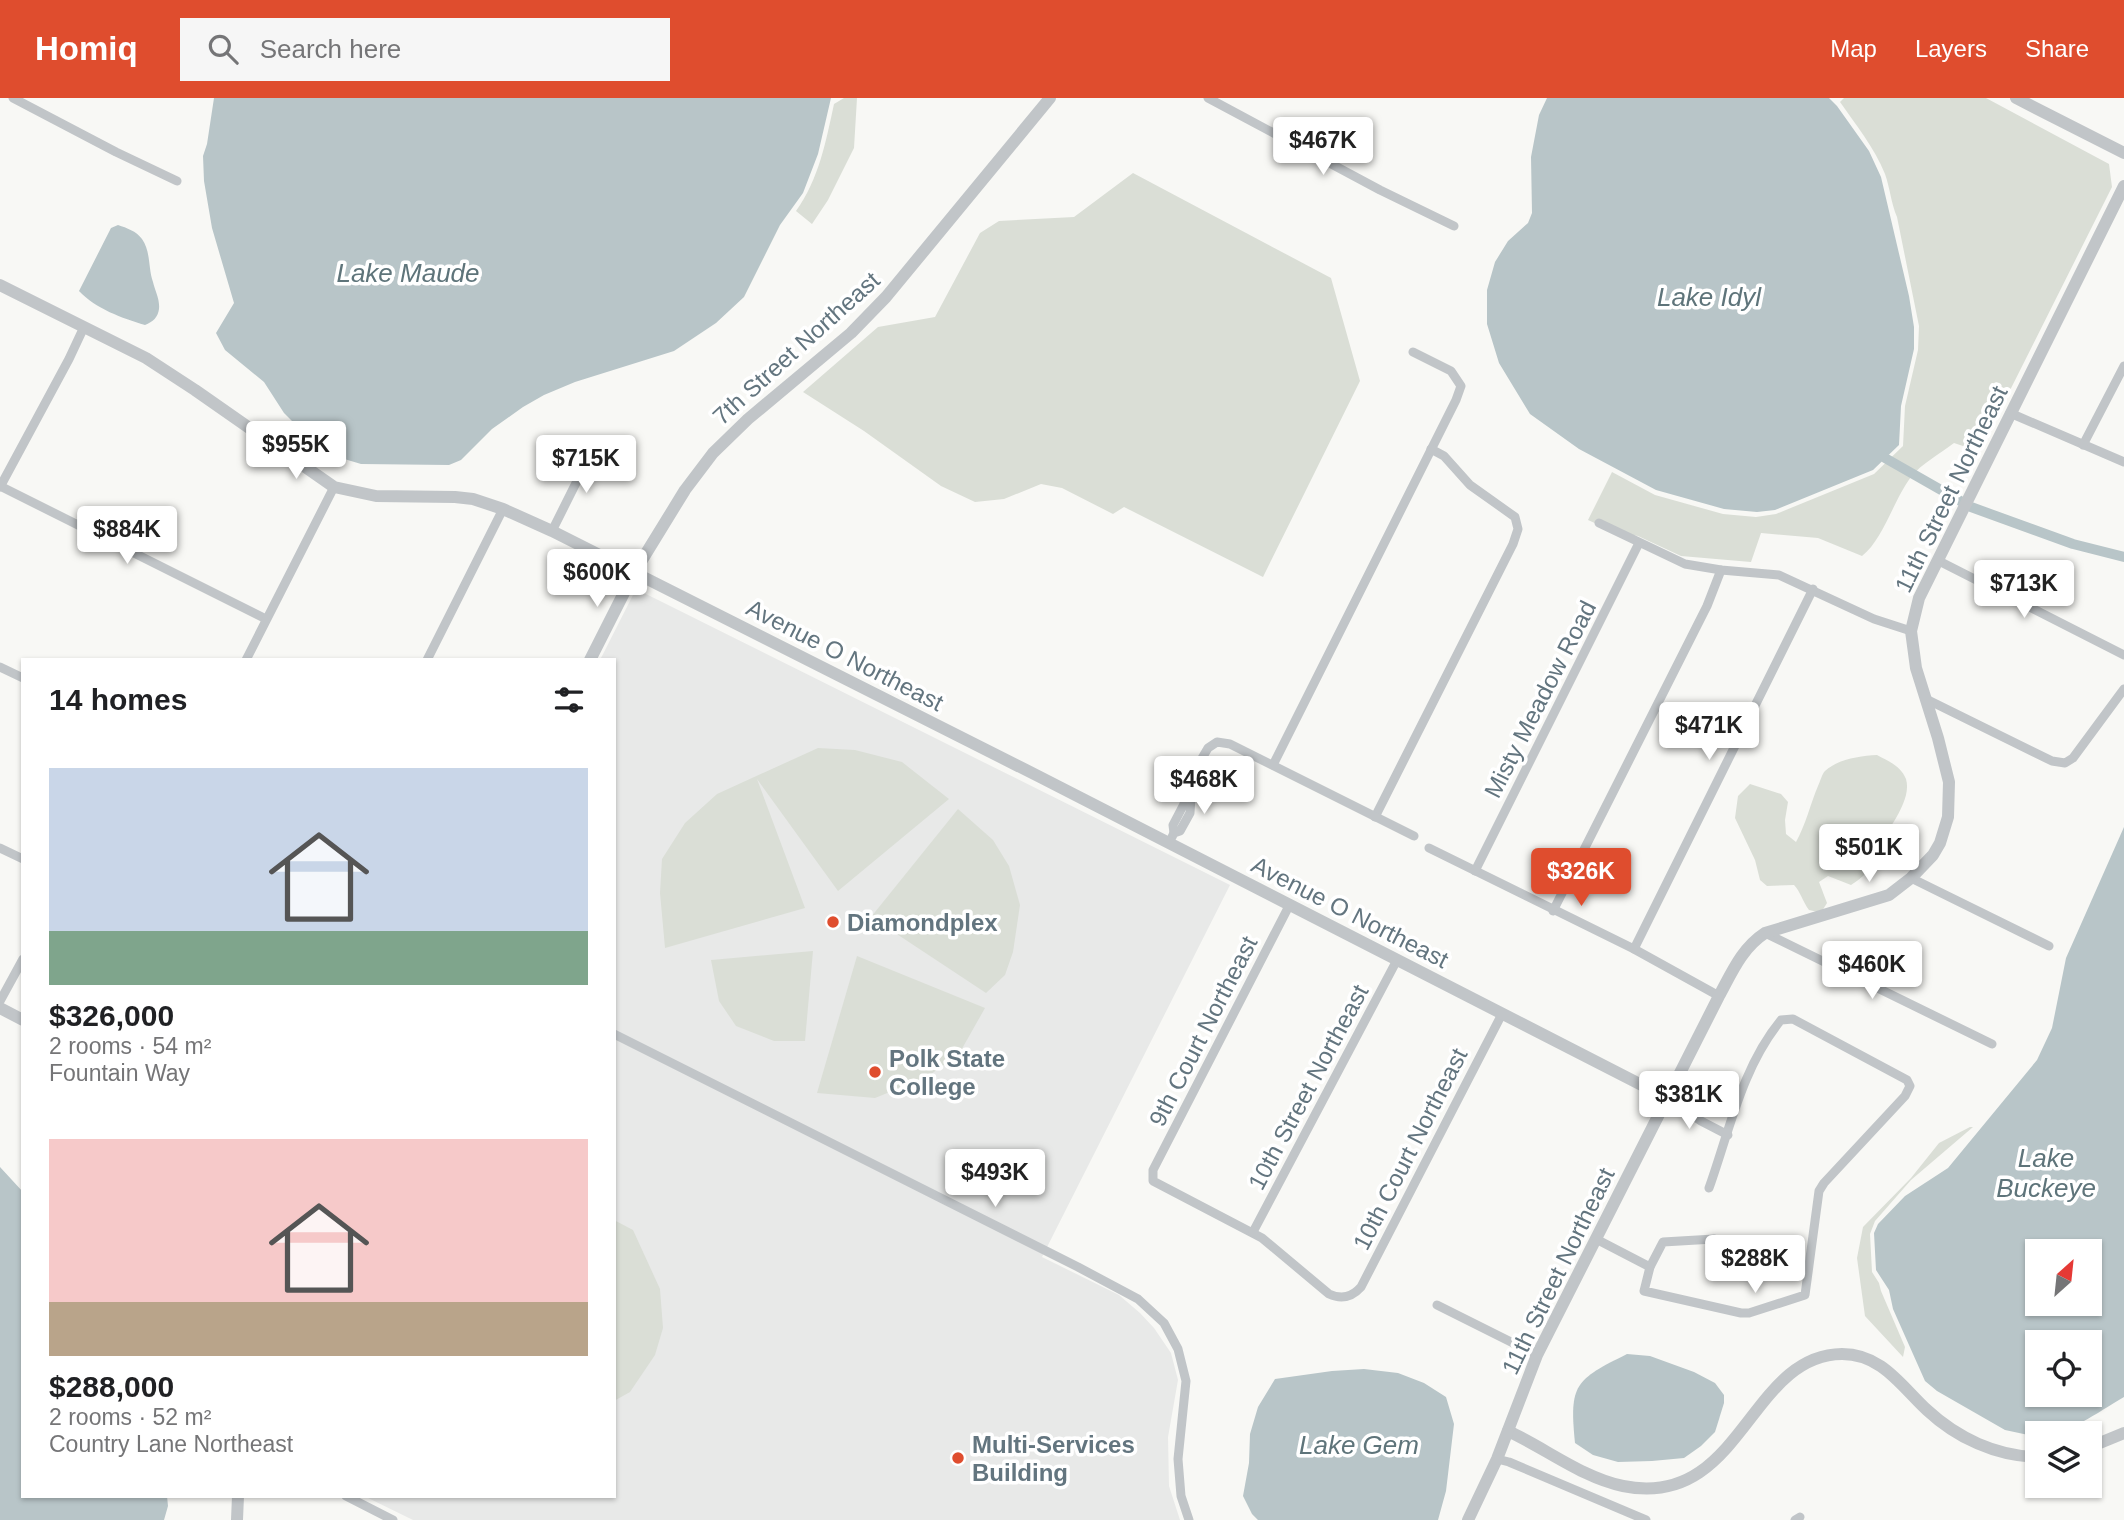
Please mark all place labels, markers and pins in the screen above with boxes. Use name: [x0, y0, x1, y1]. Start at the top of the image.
pin: $467K: [1274, 118, 1372, 177]
pin: $955K: [247, 422, 345, 481]
pin: $715K: [537, 436, 635, 495]
pin: $884K: [78, 506, 176, 566]
pin: $600K: [548, 550, 646, 609]
pin: $713K: [1975, 560, 2073, 620]
pin: $471K: [1660, 702, 1758, 762]
pin: $468K: [1155, 756, 1253, 816]
pin: $501K: [1820, 824, 1918, 884]
pin: $326K: [1532, 848, 1630, 908]
place label: Diamondplex: [847, 909, 998, 936]
marker: Diamondplex: [825, 914, 841, 930]
pin: $460K: [1823, 942, 1921, 1001]
place label: Polk State College: [889, 1045, 1005, 1100]
marker: Polk State College: [867, 1064, 883, 1080]
pin: $381K: [1640, 1072, 1738, 1131]
pin: $493K: [946, 1150, 1044, 1209]
pin: $288K: [1706, 1236, 1804, 1295]
place label: Multi-Services Building: [972, 1431, 1135, 1486]
marker: Multi-Services Building: [950, 1450, 966, 1466]

